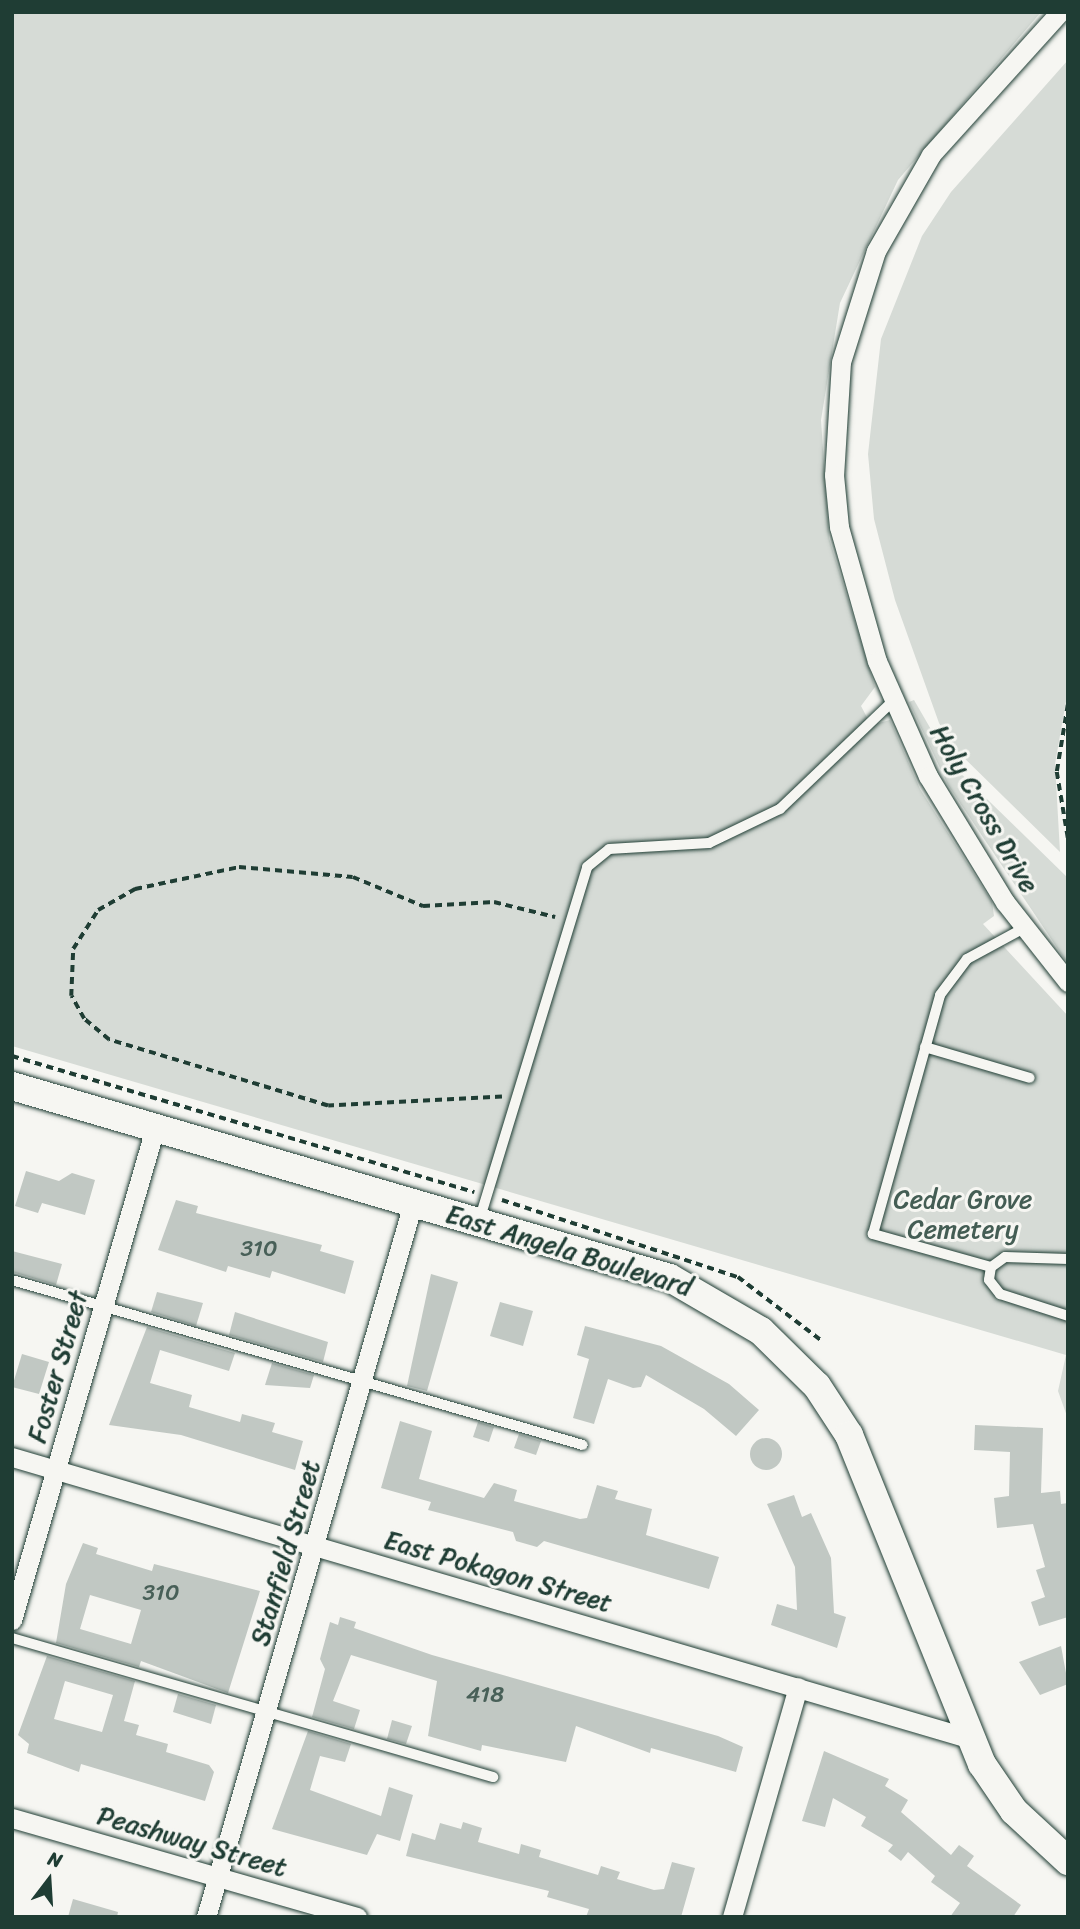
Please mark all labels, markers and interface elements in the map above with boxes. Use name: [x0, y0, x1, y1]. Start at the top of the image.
street label: Holy Cross Drive: [924, 720, 1044, 898]
park label: Cedar Grove Cemetery: [893, 1184, 1033, 1246]
street label: East Angela Boulevard: [442, 1199, 696, 1303]
house number: 310: [240, 1235, 278, 1263]
street label: Foster Street: [21, 1287, 95, 1447]
street label: Stanfield Street: [245, 1457, 327, 1649]
street label: East Pokagon Street: [380, 1525, 616, 1619]
house number: 310: [142, 1579, 180, 1607]
house number: 418: [466, 1681, 504, 1709]
street label: Peashway Street: [94, 1800, 290, 1884]
text: N: [44, 1842, 66, 1877]
north arrow: [14, 1845, 84, 1915]

